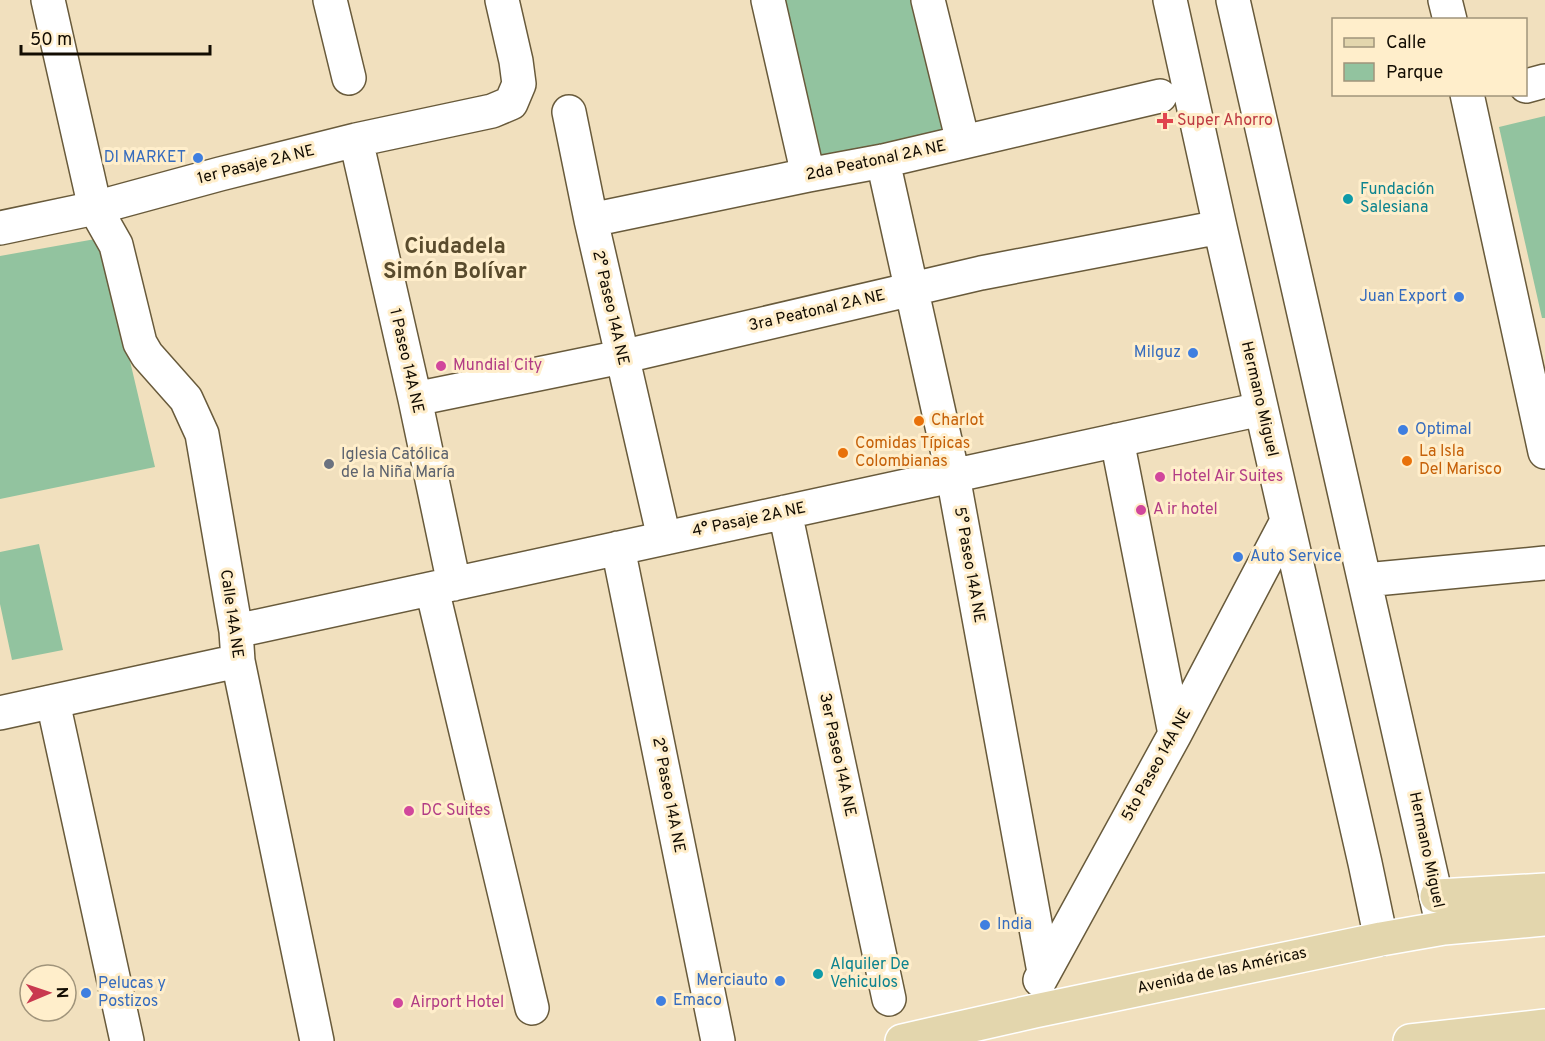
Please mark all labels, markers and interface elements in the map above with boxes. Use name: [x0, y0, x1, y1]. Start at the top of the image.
scale bar: [21, 18, 210, 56]
legend: [1332, 18, 1527, 96]
text: 50 m: [30, 29, 72, 52]
text: Calle: [1386, 32, 1426, 55]
text: Parque: [1386, 62, 1443, 85]
place label: Super Ahorro: [1177, 111, 1273, 131]
marker: Super Ahorro: [1158, 114, 1172, 128]
street label: 2da Peatonal 2A NE: [804, 136, 948, 186]
street label: 1er Pasaje 2A NE: [195, 141, 317, 189]
place label: DI MARKET: [104, 148, 186, 168]
marker: DI MARKET: [191, 151, 205, 165]
place label: Fundación Salesiana: [1360, 180, 1434, 218]
marker: Fundación Salesiana: [1341, 192, 1355, 206]
district label: Ciudadela Simón Bolívar: [383, 234, 527, 286]
street label: 2° Paseo 14A NE: [587, 249, 633, 367]
street label: 3ra Peatonal 2A NE: [747, 286, 887, 336]
place label: Juan Export: [1359, 287, 1447, 307]
marker: Juan Export: [1452, 290, 1466, 304]
street label: 1 Paseo 14A NE: [384, 307, 428, 415]
street label: Hermano Miguel: [1236, 339, 1282, 459]
place label: Milguz: [1134, 343, 1181, 363]
marker: Milguz: [1186, 346, 1200, 360]
place label: Mundial City: [453, 356, 542, 376]
marker: Mundial City: [434, 359, 448, 373]
place label: Charlot: [931, 411, 984, 431]
marker: Charlot: [912, 414, 926, 428]
place label: Optimal: [1415, 420, 1472, 440]
marker: Optimal: [1396, 423, 1410, 437]
place label: Comidas Típicas Colombianas: [855, 434, 970, 472]
place label: La Isla Del Marisco: [1419, 442, 1502, 480]
place label: Iglesia Católica de la Niña María: [341, 445, 455, 483]
marker: Comidas Típicas Colombianas: [836, 446, 850, 460]
marker: La Isla Del Marisco: [1400, 454, 1414, 468]
marker: Iglesia Católica de la Niña María: [322, 457, 336, 471]
place label: Hotel Air Suites: [1172, 467, 1283, 487]
marker: Hotel Air Suites: [1153, 470, 1167, 484]
street label: 4° Pasaje 2A NE: [690, 498, 808, 542]
place label: A ir hotel: [1153, 500, 1218, 520]
marker: A ir hotel: [1134, 503, 1148, 517]
street label: 5° Paseo 14A NE: [949, 505, 989, 625]
place label: Auto Service: [1250, 547, 1342, 567]
marker: Auto Service: [1231, 550, 1245, 564]
street label: Calle 14A NE: [215, 568, 247, 660]
street label: 3er Paseo 14A NE: [814, 691, 860, 819]
street label: 5to Paseo 14A NE: [1118, 705, 1196, 825]
street label: 2° Paseo 14A NE: [647, 735, 689, 855]
street label: Hermano Miguel: [1404, 790, 1448, 910]
place label: DC Suites: [421, 801, 491, 821]
marker: DC Suites: [402, 804, 416, 818]
place label: India: [997, 915, 1032, 935]
marker: India: [978, 918, 992, 932]
street label: Avenida de las Américas: [1135, 943, 1309, 999]
place label: Alquiler De Vehiculos: [830, 955, 909, 993]
north arrow: [18, 963, 78, 1023]
marker: Alquiler De Vehiculos: [811, 967, 825, 981]
place label: Merciauto: [696, 971, 768, 991]
place label: Pelucas y Postizos: [98, 974, 166, 1012]
marker: Merciauto: [773, 974, 787, 988]
text: N: [51, 986, 71, 999]
marker: Pelucas y Postizos: [79, 986, 93, 1000]
place label: Emaco: [673, 991, 722, 1011]
place label: Airport Hotel: [410, 993, 504, 1013]
marker: Emaco: [654, 994, 668, 1008]
marker: Airport Hotel: [391, 996, 405, 1010]

